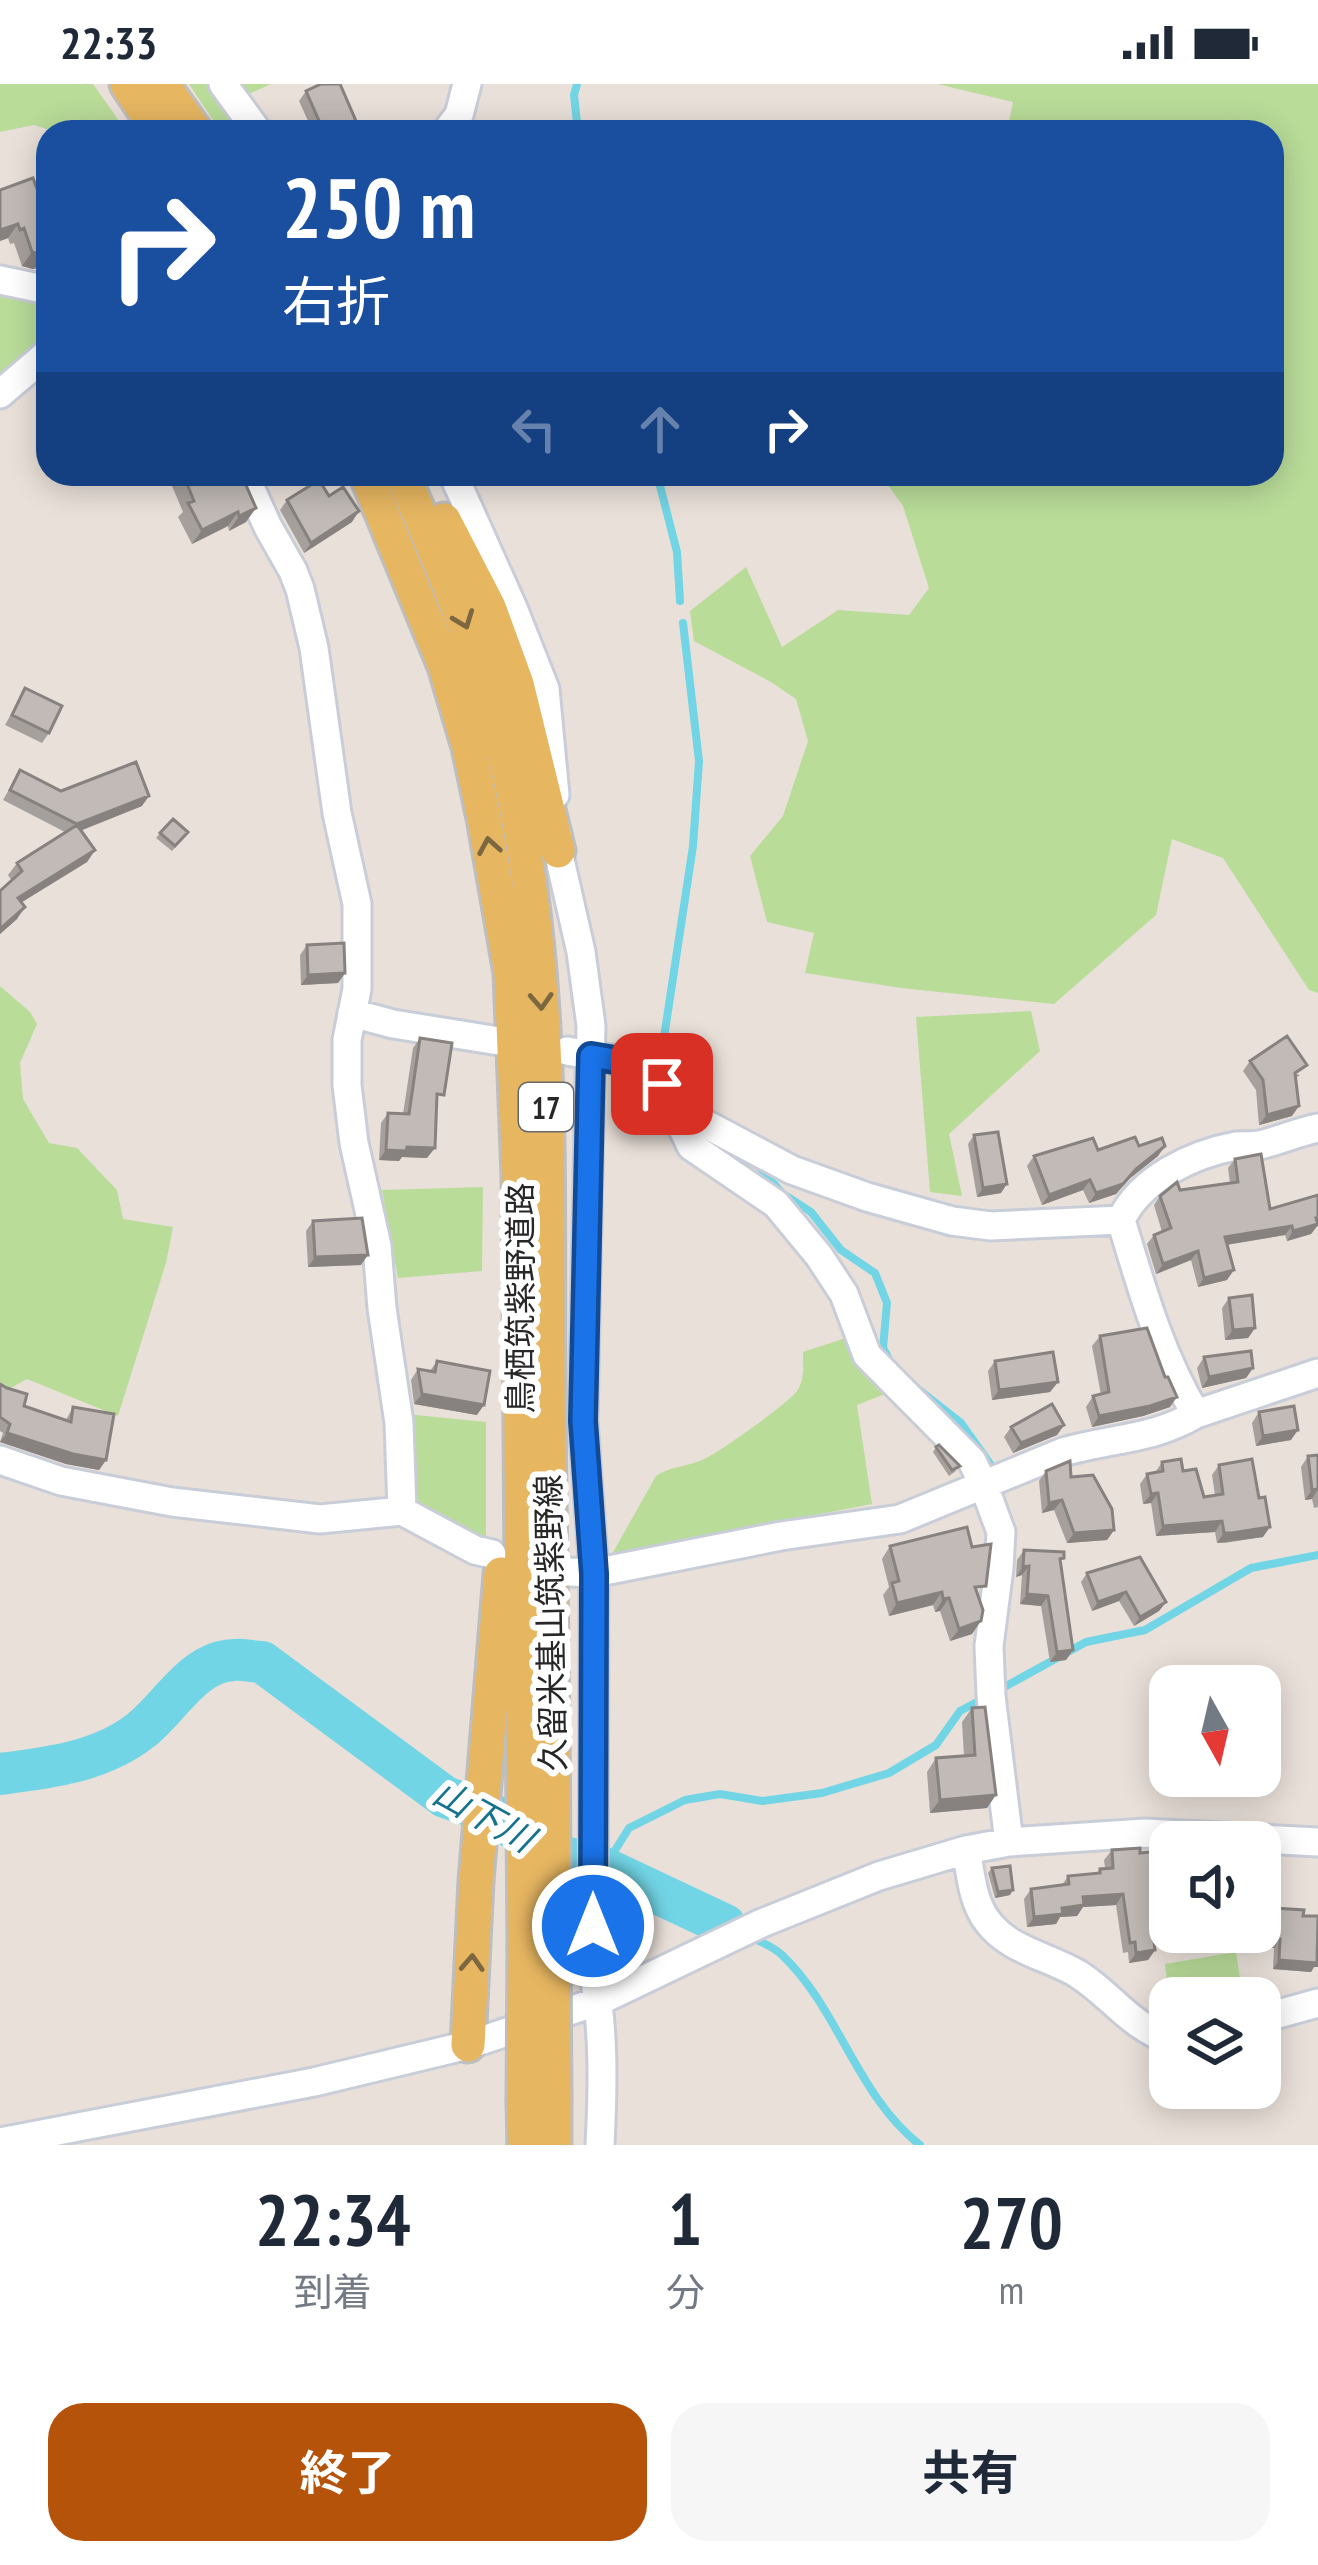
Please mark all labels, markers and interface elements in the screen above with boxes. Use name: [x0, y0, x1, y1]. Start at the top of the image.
text: 22:33: [60, 13, 157, 71]
text: 250 m: [282, 152, 475, 261]
icon: right: [84, 168, 240, 324]
text: 右折: [282, 266, 390, 336]
icon: left: [501, 396, 567, 462]
icon: ahead: [627, 396, 693, 462]
icon: right: [753, 396, 819, 462]
one-way arrow: [449, 609, 474, 630]
one-way arrow: [478, 836, 503, 856]
one-way arrow: [528, 992, 554, 1011]
pin: [611, 1033, 713, 1135]
icon: arrive: [629, 1051, 695, 1117]
road number: 17: [519, 1083, 573, 1131]
street label: 鳥栖筑紫野道路: [498, 1183, 541, 1414]
street label: 久留米基山筑紫野線: [526, 1474, 574, 1772]
north arrow: [1149, 1665, 1281, 1797]
map controls: [1149, 1665, 1281, 2109]
water label: 山下川: [425, 1768, 546, 1864]
button: sound: [1149, 1821, 1281, 1953]
position arrow: [530, 1863, 656, 1989]
one-way arrow: [459, 1953, 485, 1972]
button: layers: [1149, 1977, 1281, 2109]
text: 22:34: [255, 2172, 411, 2265]
text: 1: [668, 2172, 702, 2265]
text: 270: [960, 2175, 1063, 2268]
text: m: [999, 2264, 1024, 2315]
text: 到着: [294, 2266, 372, 2317]
text: 分: [666, 2266, 705, 2317]
button: 終了: [48, 2403, 647, 2541]
button: 共有: [671, 2403, 1270, 2541]

